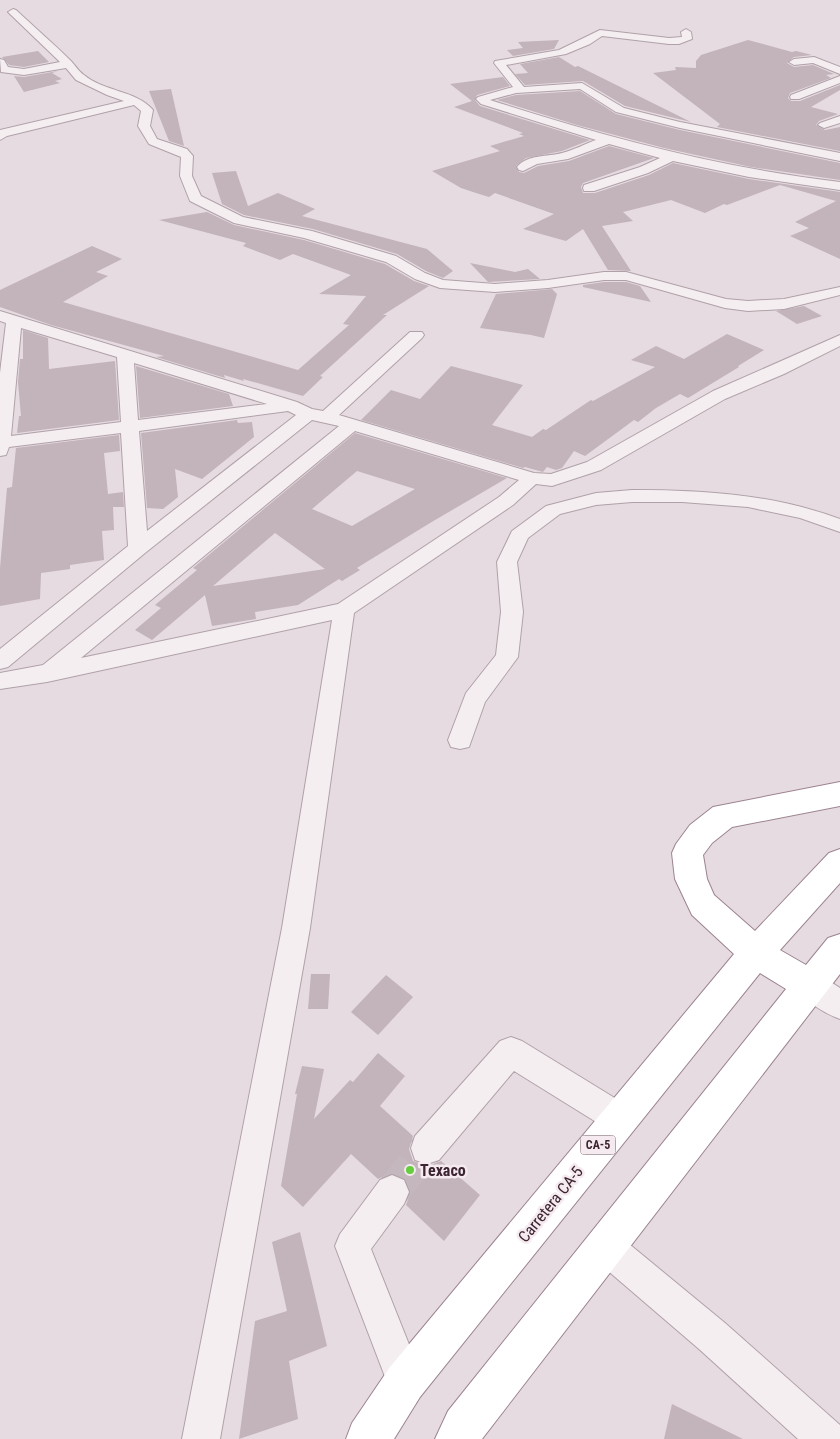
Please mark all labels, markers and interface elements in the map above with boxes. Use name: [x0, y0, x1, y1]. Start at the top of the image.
road number: CA-5: [580, 1136, 616, 1154]
place label: Texaco: [420, 1161, 466, 1180]
street label: Carretera CA-5: [514, 1162, 587, 1246]
marker: Texaco: [404, 1164, 416, 1176]

